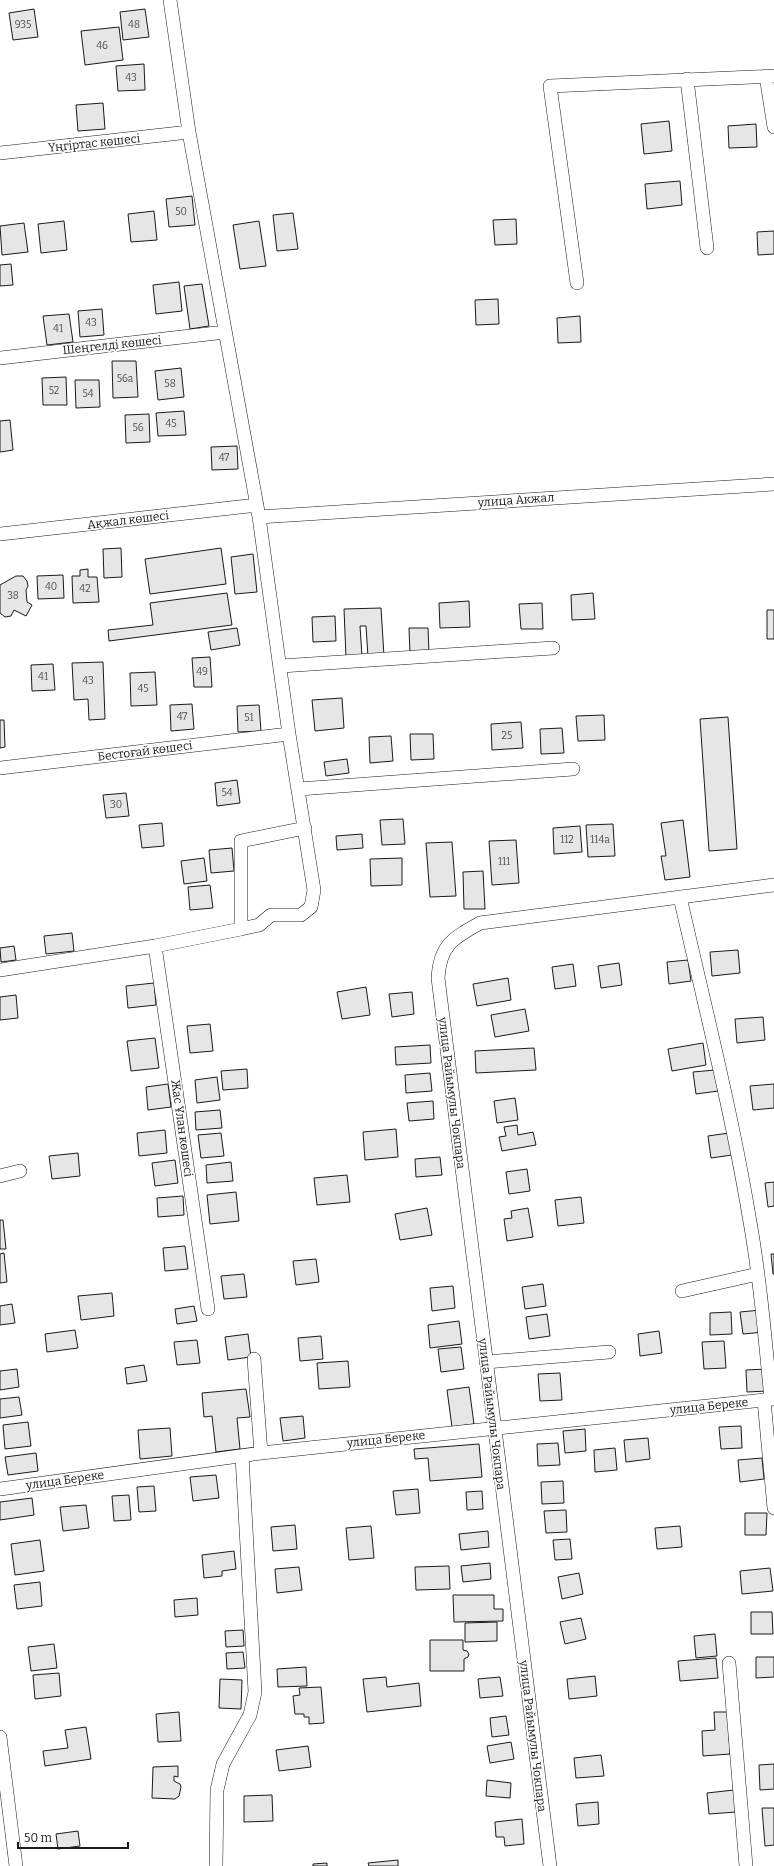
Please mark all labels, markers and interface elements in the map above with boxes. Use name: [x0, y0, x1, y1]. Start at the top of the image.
house number: 935: [15, 19, 31, 31]
house number: 48: [128, 19, 140, 31]
house number: 46: [96, 40, 108, 52]
house number: 43: [125, 72, 137, 84]
street label: Үңгіртас көшесі: [47, 131, 141, 155]
house number: 50: [175, 206, 187, 218]
house number: 43: [85, 317, 97, 329]
house number: 41: [53, 323, 63, 335]
street label: Шеңгелді көшесі: [62, 333, 163, 357]
house number: 56а: [117, 373, 134, 385]
house number: 58: [164, 378, 176, 390]
house number: 52: [49, 385, 59, 397]
house number: 54: [82, 388, 94, 400]
house number: 45: [165, 418, 177, 430]
house number: 56: [132, 422, 144, 434]
house number: 47: [219, 452, 229, 464]
street label: улица Акжал: [476, 490, 555, 510]
street label: Ақжал көшесі: [86, 508, 170, 532]
house number: 40: [45, 581, 57, 593]
house number: 42: [79, 583, 91, 595]
house number: 38: [7, 590, 19, 602]
house number: 49: [196, 666, 208, 678]
house number: 41: [38, 671, 48, 683]
house number: 43: [82, 675, 94, 687]
house number: 45: [137, 683, 149, 695]
house number: 47: [177, 711, 187, 723]
house number: 51: [244, 712, 254, 724]
house number: 25: [502, 730, 512, 742]
street label: Бестоғай көшесі: [97, 738, 194, 764]
house number: 54: [221, 787, 233, 799]
house number: 30: [110, 799, 122, 811]
house number: 112: [560, 834, 574, 846]
house number: 114а: [590, 834, 610, 846]
house number: 111: [498, 856, 510, 868]
street label: улица Райымулы Чокпара: [436, 1015, 468, 1170]
street label: Жас Ұлан көшесі: [168, 1078, 196, 1178]
street label: улица Райымулы Чокпара: [476, 1336, 508, 1491]
street label: улица Береке: [668, 1395, 749, 1417]
street label: улица Береке: [345, 1428, 426, 1450]
street label: улица Береке: [24, 1468, 105, 1493]
street label: улица Райымулы Чокпара: [517, 1658, 549, 1813]
scale bar: [18, 1824, 128, 1850]
text: 50 m: [24, 1831, 53, 1845]

